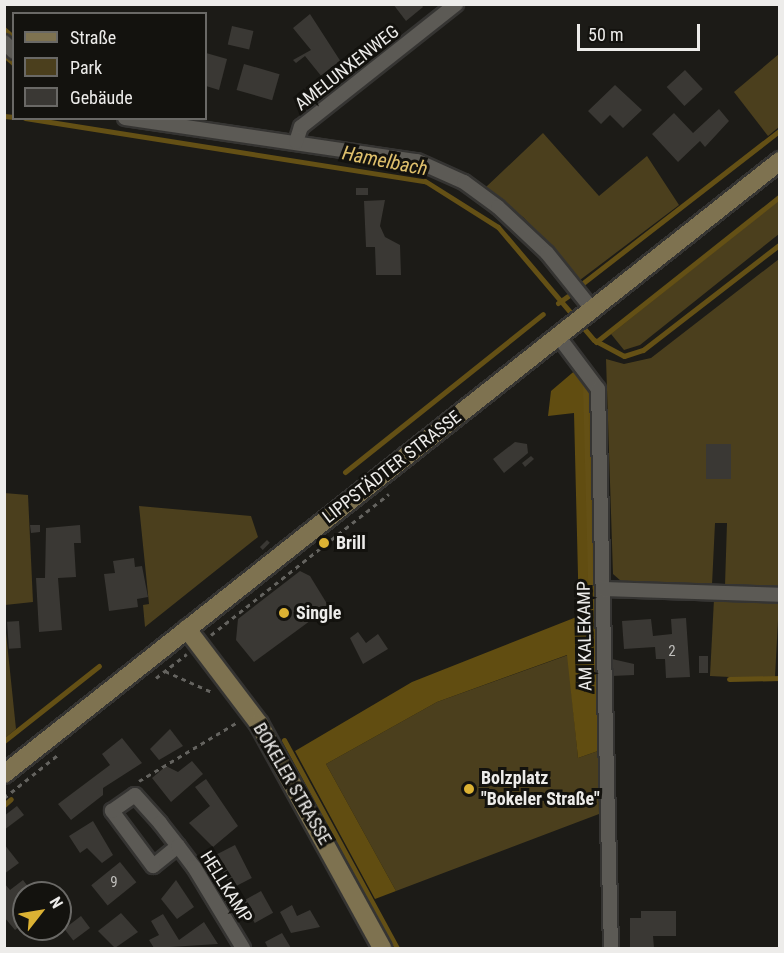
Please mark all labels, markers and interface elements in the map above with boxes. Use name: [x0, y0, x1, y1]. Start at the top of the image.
legend: [12, 12, 207, 120]
scale bar: [580, 12, 703, 50]
street label: AMELUNXENWEG: [291, 21, 403, 115]
text: 50 m: [588, 24, 623, 45]
text: Straße: [70, 27, 116, 48]
text: Park: [70, 57, 102, 78]
text: Gebäude: [70, 87, 133, 108]
water label: Hamelbach: [340, 141, 430, 181]
street label: LIPPSTÄDTER STRASSE: [318, 406, 466, 528]
place label: Brill: [336, 532, 366, 554]
marker: Brill: [317, 536, 331, 550]
street label: AM KALEKAMP: [573, 581, 597, 691]
place label: Single: [296, 602, 341, 624]
marker: Single: [277, 606, 291, 620]
house number: 2: [668, 643, 676, 661]
street label: BOKELER STRASSE: [248, 719, 336, 849]
place label: Bolzplatz "Bokeler Straße": [481, 768, 600, 810]
marker: Bolzplatz "Bokeler Straße": [462, 782, 476, 796]
street label: HELLKAMP: [195, 847, 257, 927]
house number: 9: [110, 874, 118, 892]
north arrow: [12, 881, 72, 941]
text: N: [45, 893, 67, 912]

